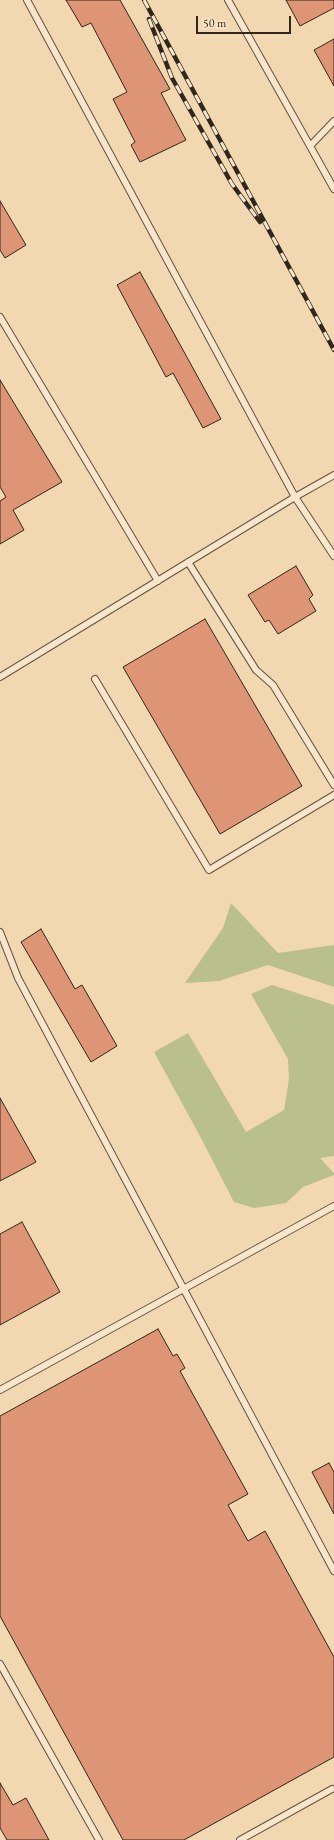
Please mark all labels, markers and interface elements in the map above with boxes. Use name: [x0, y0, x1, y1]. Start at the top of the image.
scale bar: [198, 8, 293, 34]
text: 50 m: [203, 15, 226, 31]

